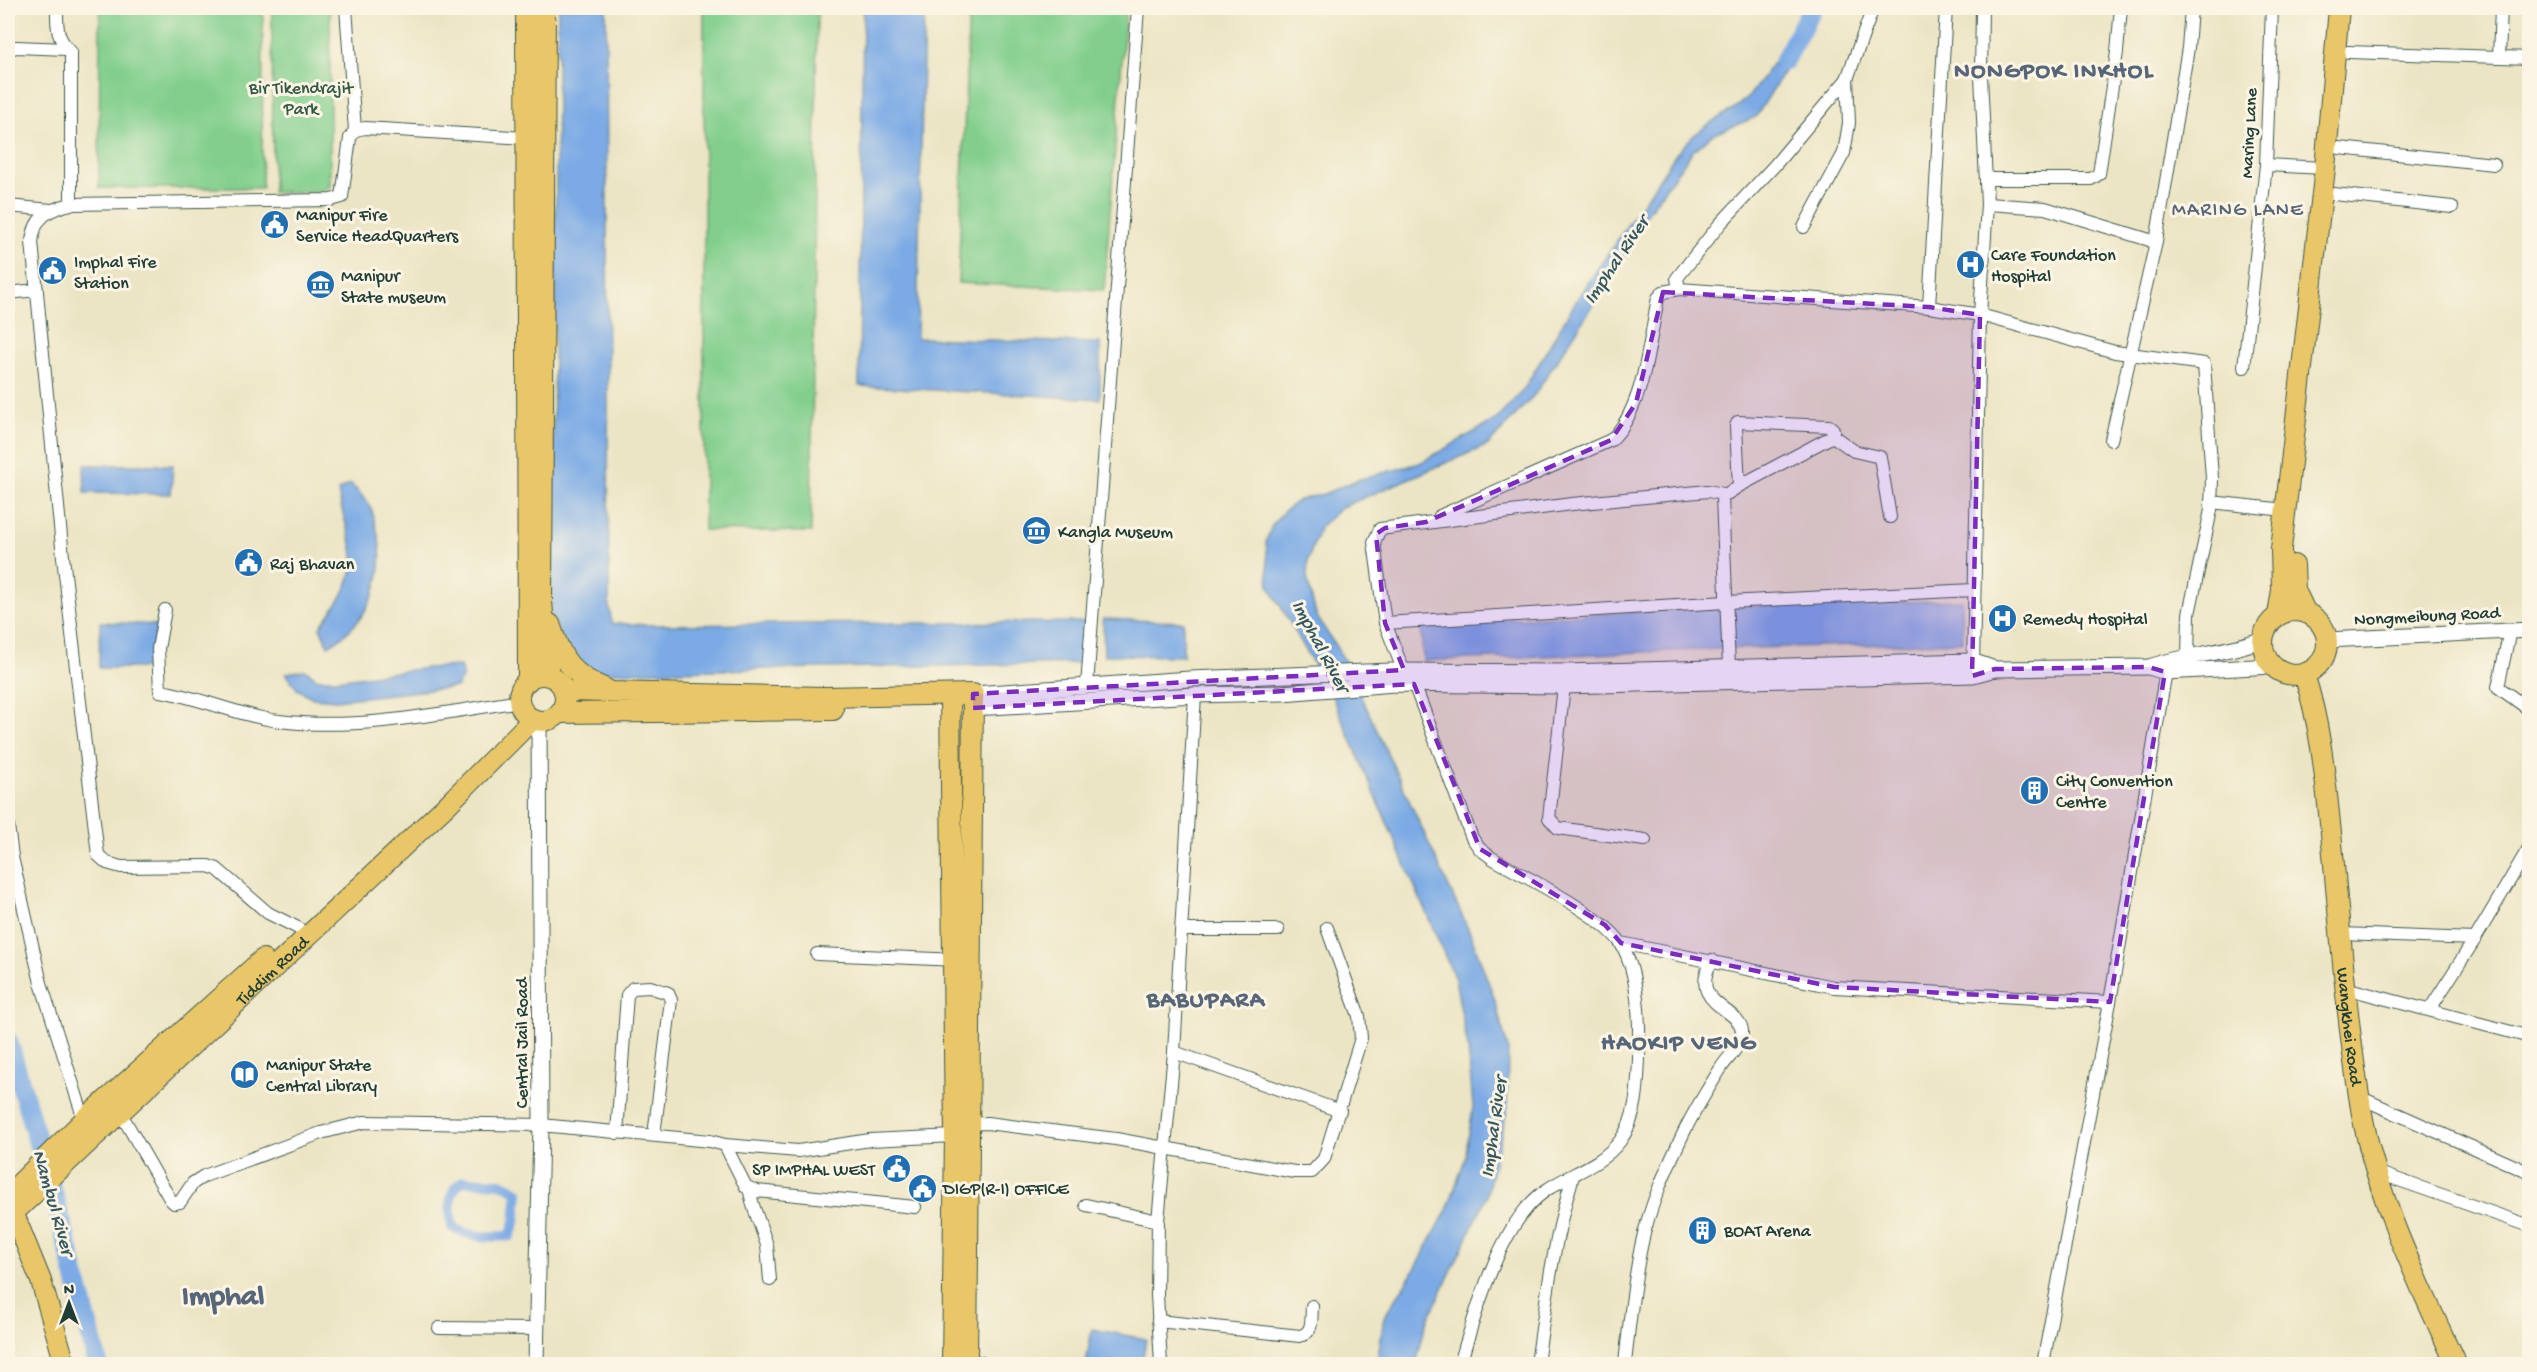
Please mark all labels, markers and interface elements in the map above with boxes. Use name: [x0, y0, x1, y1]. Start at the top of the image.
district label: NONGPOK INKHOL: [1954, 58, 2155, 87]
park label: Bir Tikendrajit Park: [248, 79, 355, 121]
street label: Maring Lane: [2238, 87, 2263, 179]
district label: MARING LANE: [2172, 200, 2304, 223]
place label: Manipur Fire Service HeadQuarters: [296, 206, 460, 248]
public building icon: Manipur Fire Service HeadQuarters: [259, 208, 291, 240]
water label: Imphal River: [1580, 209, 1658, 309]
place label: Care Foundation Hospital: [1991, 246, 2116, 288]
hospital icon: Care Foundation Hospital: [1954, 248, 1986, 280]
place label: Imphal Fire Station: [74, 253, 157, 295]
public building icon: Imphal Fire Station: [37, 255, 69, 287]
place label: Manipur State museum: [341, 267, 446, 309]
museum icon: Manipur State museum: [304, 269, 336, 301]
museum icon: Kangla Museum: [1021, 515, 1053, 547]
place label: Kangla Museum: [1058, 523, 1173, 544]
public building icon: Raj Bhavan: [233, 547, 265, 579]
place label: Raj Bhavan: [270, 555, 355, 576]
water label: Imphal River: [1285, 597, 1355, 700]
hospital icon: Remedy Hospital: [1986, 602, 2018, 634]
street label: Nongmeibung Road: [2354, 603, 2502, 632]
place label: Remedy Hospital: [2023, 610, 2148, 631]
place label: City Convention Centre: [2056, 772, 2173, 814]
building icon: City Convention Centre: [2019, 774, 2051, 806]
street label: Tiddim Road: [232, 932, 315, 1012]
street label: Wangkhei Road: [2330, 967, 2365, 1089]
street label: Central Jail Road: [513, 976, 534, 1108]
district label: BABUPARA: [1146, 987, 1266, 1016]
district label: HAOKIP VENG: [1601, 1030, 1757, 1059]
place label: Manipur State Central Library: [266, 1056, 377, 1098]
library icon: Manipur State Central Library: [229, 1058, 261, 1090]
water label: Imphal River: [1477, 1072, 1514, 1179]
water label: Nambul River: [26, 1148, 79, 1262]
public building icon: SP IMPHAL WEST: [880, 1153, 912, 1185]
place label: SP IMPHAL WEST: [752, 1161, 876, 1182]
public building icon: DIGP(R-I) OFFICE: [906, 1172, 938, 1204]
place label: DIGP(R-I) OFFICE: [942, 1180, 1070, 1201]
building icon: BOAT Arena: [1687, 1214, 1719, 1246]
place label: BOAT Arena: [1723, 1222, 1812, 1243]
north arrow: [39, 1273, 99, 1333]
district label: Imphal: [182, 1281, 265, 1316]
text: N: [64, 1282, 75, 1301]

